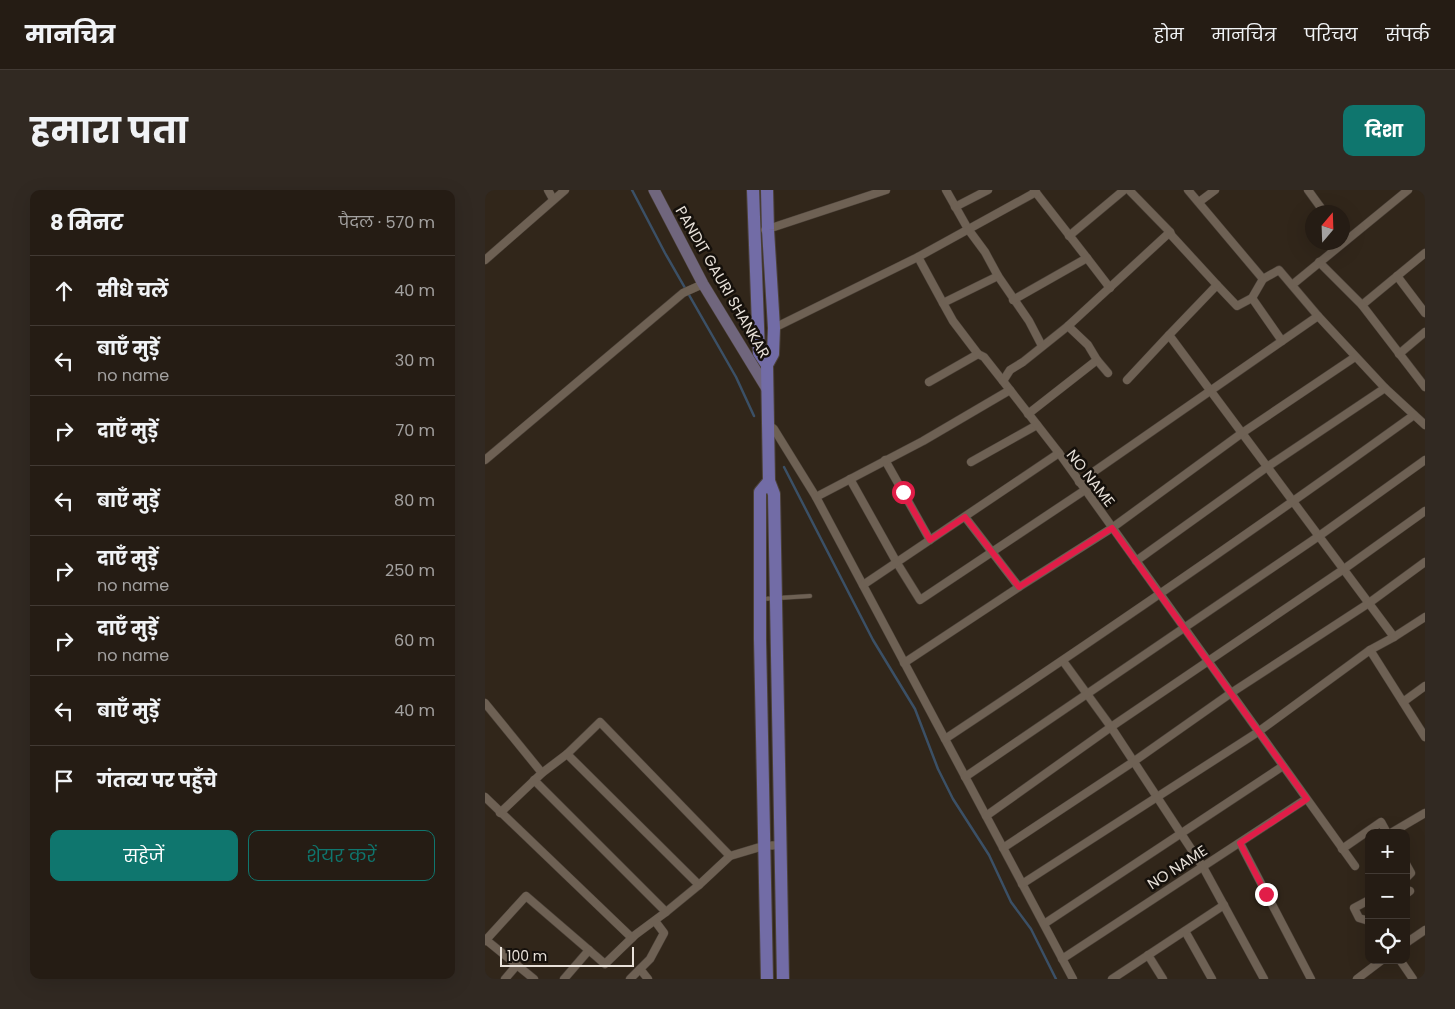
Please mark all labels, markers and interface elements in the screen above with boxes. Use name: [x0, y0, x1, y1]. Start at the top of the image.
text: मानचित्र: [25, 18, 115, 51]
text: होम: [1154, 22, 1184, 47]
text: मानचित्र: [1212, 22, 1276, 47]
text: परिचय: [1304, 22, 1358, 47]
text: संपर्क: [1386, 22, 1430, 47]
button: दिशा: [1343, 105, 1425, 156]
text: हमारा पता: [30, 106, 188, 155]
street label: PANDIT GAURI SHANKAR: [671, 202, 775, 362]
north arrow: [1305, 205, 1350, 250]
text: 8 मिनट: [50, 208, 123, 237]
text: पैदल · 570 m: [339, 211, 435, 234]
icon: ahead: [50, 277, 78, 305]
text: सीधे चलें: [97, 277, 168, 304]
text: 40 m: [394, 279, 435, 302]
text: बाएँ मुड़ें: [97, 335, 159, 362]
icon: left: [50, 347, 78, 375]
text: 30 m: [395, 349, 435, 372]
text: no name: [97, 364, 169, 387]
icon: right: [50, 417, 78, 445]
text: दाएँ मुड़ें: [97, 417, 158, 444]
text: 70 m: [395, 419, 435, 442]
street label: NO NAME: [1062, 445, 1120, 511]
route start: [892, 481, 915, 504]
icon: left: [50, 487, 78, 515]
text: बाएँ मुड़ें: [97, 487, 159, 514]
text: 80 m: [394, 489, 435, 512]
text: दाएँ मुड़ें: [97, 545, 158, 572]
icon: right: [50, 557, 78, 585]
text: 250 m: [385, 559, 435, 582]
text: no name: [97, 574, 169, 597]
text: दाएँ मुड़ें: [97, 615, 158, 642]
icon: right: [50, 627, 78, 655]
text: 60 m: [394, 629, 435, 652]
text: no name: [97, 644, 169, 667]
icon: left: [50, 697, 78, 725]
text: बाएँ मुड़ें: [97, 697, 159, 724]
text: 40 m: [394, 699, 435, 722]
icon: arrive: [50, 767, 78, 795]
text: गंतव्य पर पहुँचे: [97, 767, 217, 794]
map controls: [1365, 829, 1410, 964]
button: +: [1365, 829, 1410, 874]
button: सहेजें: [50, 830, 238, 881]
button: शेयर करें: [248, 830, 435, 881]
street label: NO NAME: [1143, 840, 1211, 894]
button: −: [1365, 874, 1410, 919]
route end: [1255, 883, 1278, 906]
button: locate: [1365, 919, 1410, 964]
scale bar: [500, 944, 634, 967]
text: 100 m: [507, 946, 547, 966]

